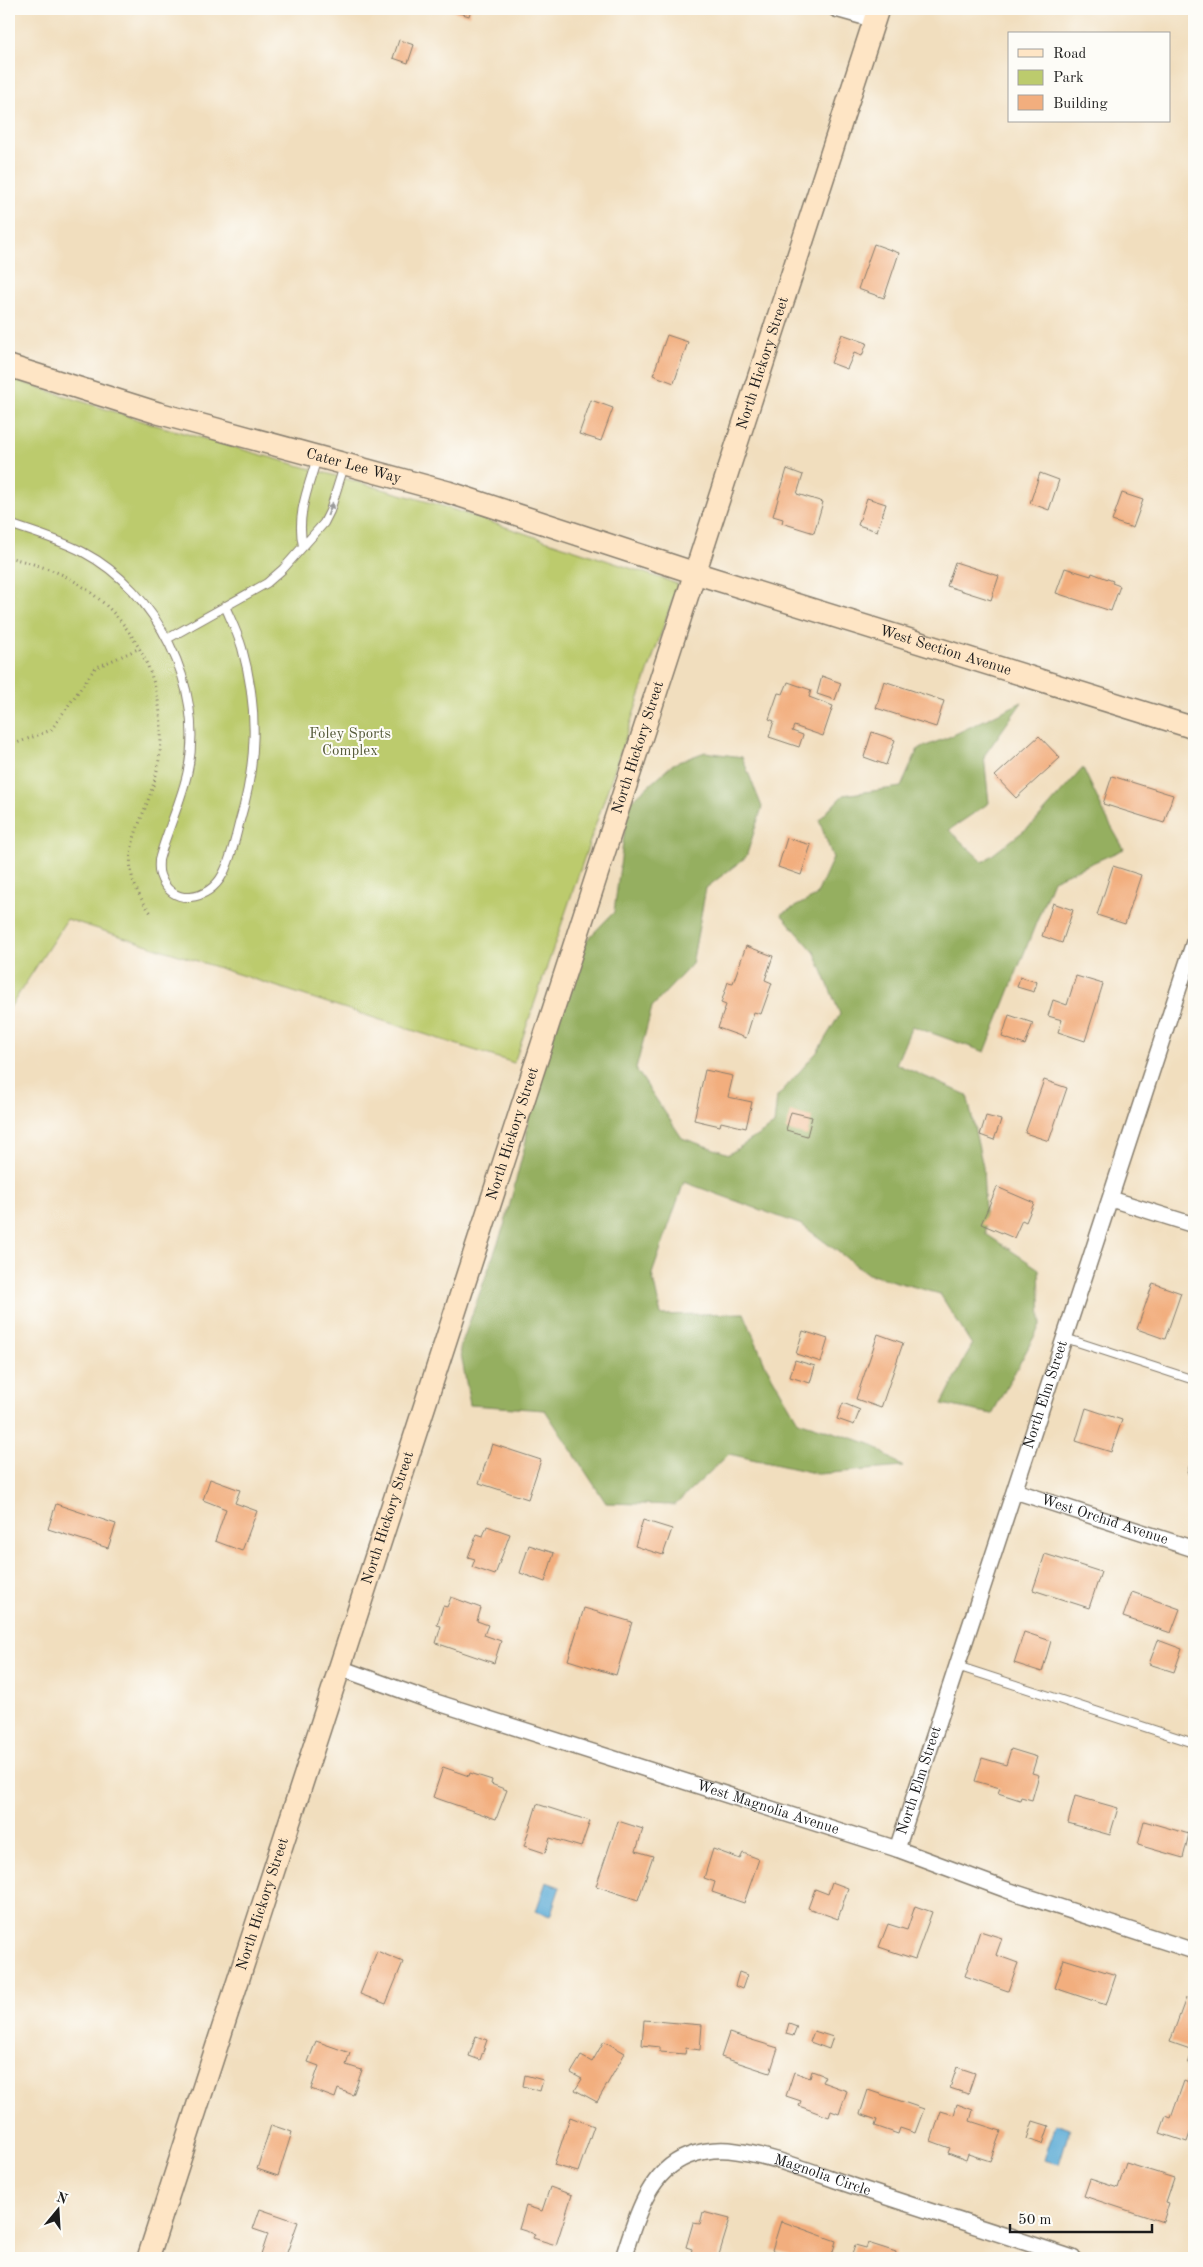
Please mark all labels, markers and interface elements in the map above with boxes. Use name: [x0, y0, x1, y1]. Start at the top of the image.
legend: [1008, 32, 1170, 122]
text: Road: [1053, 47, 1087, 62]
text: Park: [1053, 71, 1084, 86]
text: Building: [1053, 97, 1108, 112]
street label: North Hickory Street: [734, 295, 792, 432]
street label: Cater Lee Way: [304, 446, 403, 486]
one-way arrow: [326, 501, 334, 516]
street label: West Section Avenue: [878, 623, 1013, 678]
street label: North Hickory Street: [610, 679, 667, 816]
park label: Foley Sports Complex: [309, 727, 391, 759]
street label: North Hickory Street: [484, 1065, 541, 1202]
street label: North Elm Street: [1021, 1339, 1070, 1451]
street label: North Hickory Street: [360, 1450, 417, 1586]
street label: West Orchid Avenue: [1039, 1492, 1170, 1548]
street label: North Elm Street: [895, 1724, 944, 1837]
street label: West Magnolia Avenue: [695, 1778, 841, 1838]
street label: North Hickory Street: [234, 1836, 291, 1972]
street label: Magnolia Circle: [772, 2152, 873, 2199]
north arrow: [32, 2184, 82, 2234]
text: N: [54, 2190, 69, 2207]
scale bar: [1010, 2202, 1153, 2234]
text: 50 m: [1018, 2213, 1052, 2228]

